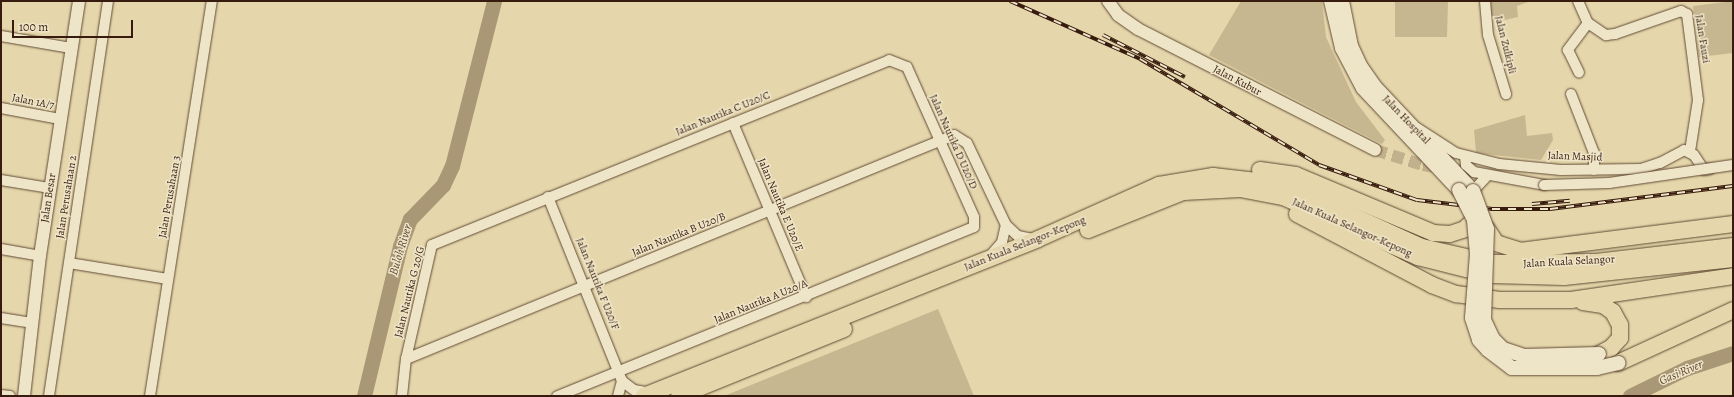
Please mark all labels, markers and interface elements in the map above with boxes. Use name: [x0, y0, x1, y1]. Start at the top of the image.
scale bar: [14, 12, 135, 38]
street label: Jalan Fauzi: [1692, 14, 1712, 64]
street label: Jalan Zulkipli: [1491, 15, 1519, 75]
text: 100 m: [19, 19, 48, 35]
street label: Jalan Kubur: [1211, 63, 1263, 99]
street label: Jalan Nautika C U20/C: [674, 89, 772, 139]
street label: Jalan 1A/7: [11, 91, 55, 113]
street label: Jalan Nautika D U20/D: [926, 93, 980, 191]
street label: Jalan Hospital: [1379, 93, 1433, 147]
street label: Jalan Masjid: [1547, 149, 1603, 165]
street label: Jalan Perusahaan 2: [54, 154, 80, 240]
street label: Jalan Perusahaan 3: [156, 155, 184, 239]
street label: Jalan Nautika E U20/E: [754, 156, 806, 254]
street label: Jalan Besar: [39, 172, 59, 224]
street label: Jalan Kuala Selangor-Kepong: [1290, 196, 1414, 260]
street label: Jalan Nautika B U20/B: [630, 210, 728, 260]
street label: Jalan Kuala Selangor-Kepong: [962, 214, 1088, 274]
water label: Buloh River: [387, 223, 415, 277]
street label: Jalan Nautika F U20/F: [573, 236, 621, 332]
street label: Jalan Nautika G 20/G: [392, 245, 428, 339]
street label: Jalan Kuala Selangor: [1523, 253, 1615, 271]
street label: Jalan Nautika A U20/A: [712, 277, 810, 327]
water label: Gasi River: [1657, 357, 1705, 389]

